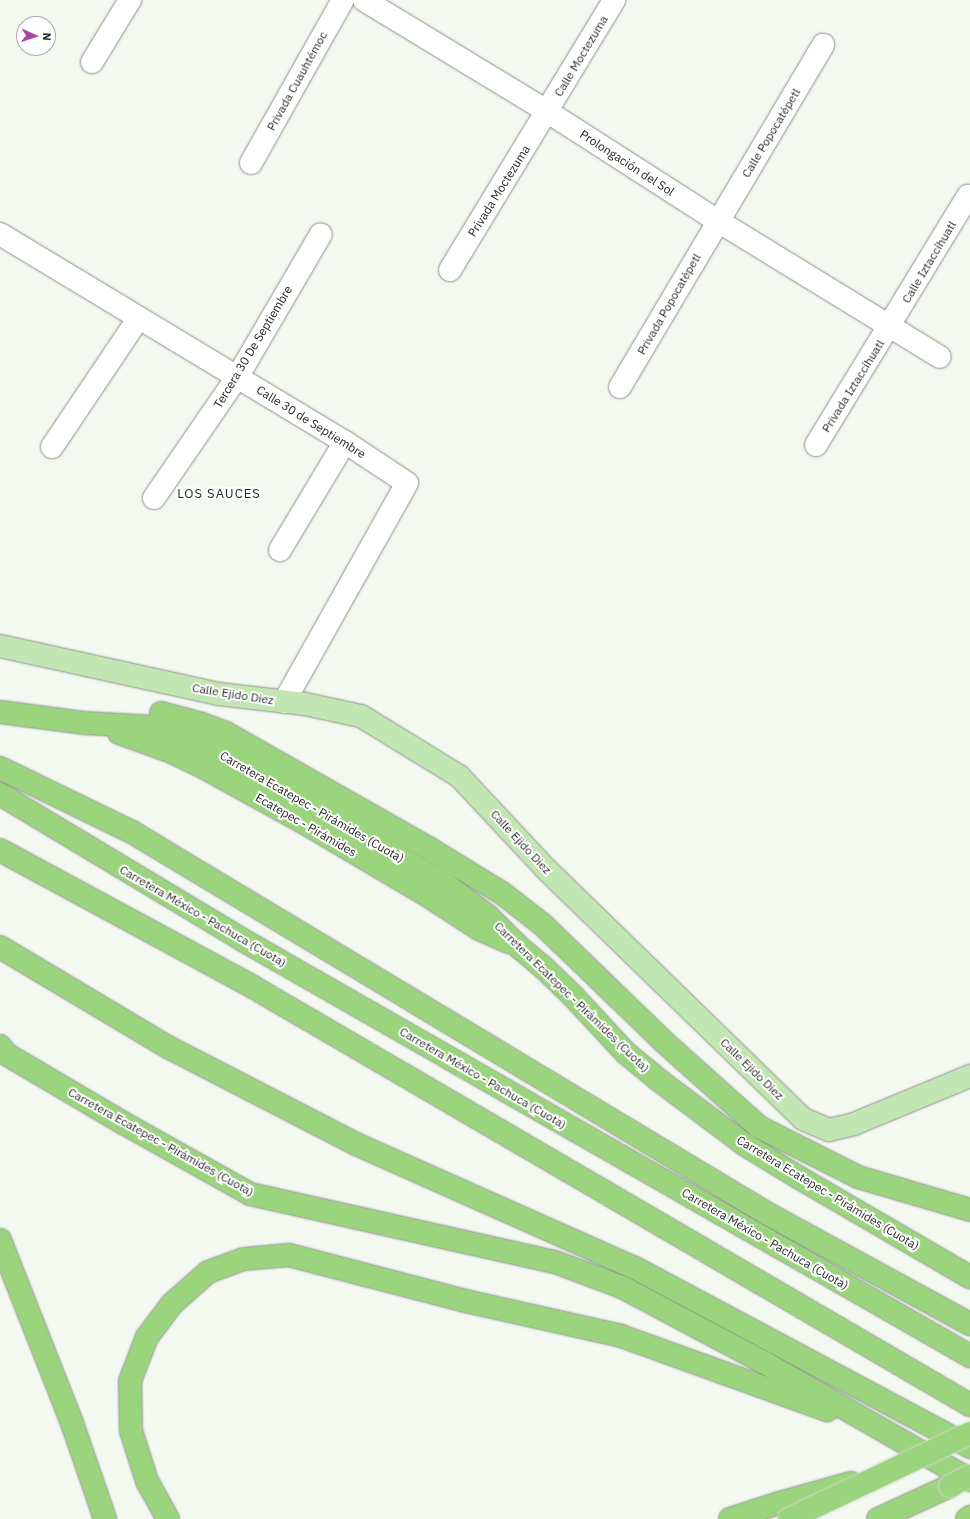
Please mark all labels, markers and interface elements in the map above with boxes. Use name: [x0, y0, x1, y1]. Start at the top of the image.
street label: Calle Moctezuma: [551, 13, 611, 99]
north arrow: [16, 16, 56, 56]
street label: Privada Cuauhtémoc: [264, 29, 330, 133]
text: N: [40, 32, 54, 41]
street label: Calle Popocatépetl: [739, 86, 803, 180]
street label: Prolongación del Sol: [577, 127, 677, 199]
street label: Privada Moctezuma: [465, 142, 533, 240]
street label: Calle Iztaccíhuatl: [899, 218, 959, 306]
street label: Privada Popocatépetl: [634, 251, 704, 357]
street label: Tercera 30 De Septiembre: [211, 283, 295, 411]
street label: Privada Iztaccíhuatl: [819, 337, 887, 435]
street label: Calle 30 de Septiembre: [254, 383, 368, 461]
district label: LOS SAUCES: [177, 486, 261, 502]
street label: Calle Ejido Diez: [191, 680, 275, 708]
street label: Carretera Ecatepec - Pirámides (Cuota): [217, 748, 407, 866]
street label: Ecatepec - Pirámides: [253, 790, 359, 860]
street label: Calle Ejido Diez: [488, 807, 554, 877]
street label: Carretera México - Pachuca (Cuota): [117, 862, 289, 970]
street label: Carretera Ecatepec - Pirámides (Cuota): [491, 919, 653, 1075]
street label: Carretera México - Pachuca (Cuota): [397, 1024, 569, 1132]
street label: Calle Ejido Diez: [717, 1035, 787, 1103]
street label: Carretera Ecatepec - Pirámides (Cuota): [66, 1085, 256, 1199]
street label: Carretera Ecatepec - Pirámides (Cuota): [734, 1133, 922, 1253]
street label: Carretera México - Pachuca (Cuota): [679, 1185, 851, 1293]

